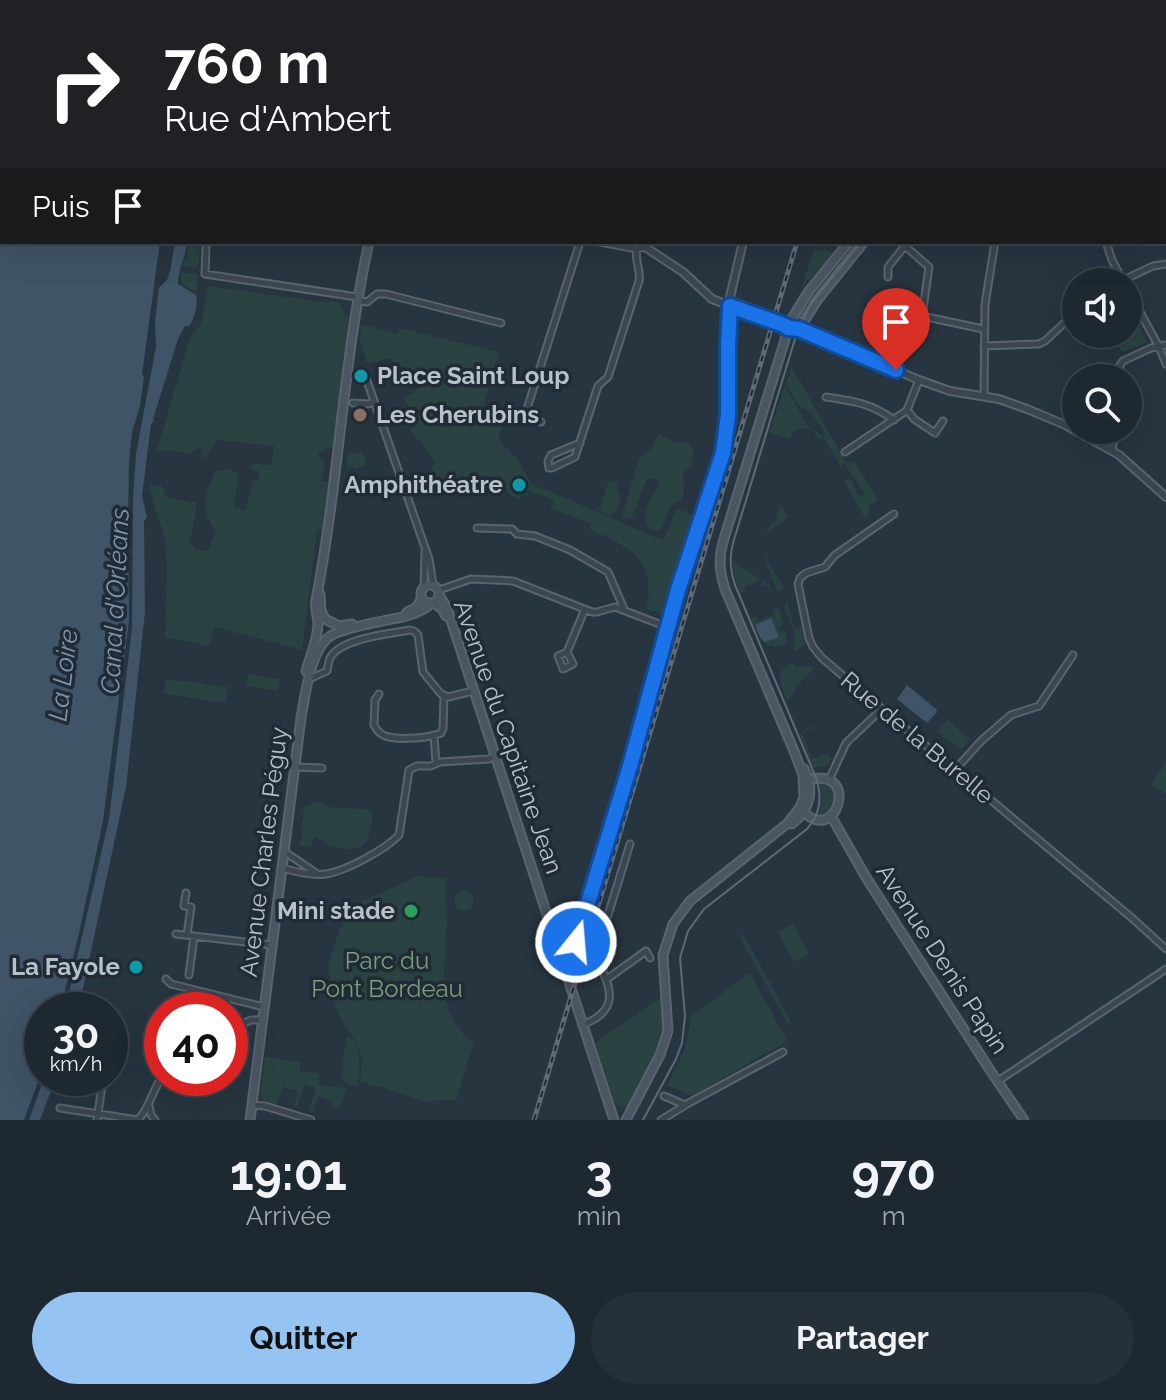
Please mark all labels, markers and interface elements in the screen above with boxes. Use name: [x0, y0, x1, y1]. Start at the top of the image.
text: 760 m: [164, 30, 329, 96]
icon: right: [32, 32, 136, 136]
text: Rue d'Ambert: [164, 97, 392, 139]
icon: arrive: [106, 184, 150, 228]
text: Puis: [32, 189, 90, 224]
map controls: [1062, 268, 1142, 444]
button: sound: [1062, 268, 1142, 348]
pin: [862, 288, 930, 370]
icon: arrive: [874, 300, 918, 344]
place label: Place Saint Loup: [377, 361, 569, 390]
button: search: [1062, 364, 1142, 444]
marker: Place Saint Loup: [352, 367, 370, 385]
place label: Les Cherubins: [376, 400, 539, 429]
marker: Les Cherubins: [351, 406, 369, 424]
place label: Amphithéatre: [344, 470, 503, 499]
marker: Amphithéatre: [510, 476, 528, 494]
water label: Canal d'Orléans: [95, 507, 135, 695]
street label: Avenue du Capitaine Jean: [448, 596, 569, 878]
water label: La Loire: [42, 627, 84, 723]
street label: Rue de la Burelle: [835, 665, 1000, 810]
street label: Avenue Charles Péguy: [234, 725, 293, 979]
street label: Avenue Denis Papin: [870, 858, 1015, 1059]
place label: Mini stade: [277, 896, 395, 925]
position arrow: [534, 900, 618, 984]
marker: Mini stade: [402, 902, 420, 920]
park label: Parc du Pont Bordeau: [311, 946, 463, 1003]
place label: La Fayole: [11, 952, 120, 981]
marker: La Fayole: [127, 958, 145, 976]
speed limit sign: 40: [144, 992, 248, 1096]
text: 30: [53, 1010, 99, 1057]
text: km/h: [50, 1052, 102, 1076]
text: 19:01: [230, 1145, 347, 1201]
text: 3: [586, 1145, 613, 1201]
text: 970: [851, 1145, 936, 1201]
text: Arrivée: [246, 1201, 331, 1231]
text: min: [577, 1201, 622, 1231]
text: m: [882, 1201, 906, 1231]
button: Quitter: [32, 1292, 575, 1384]
button: Partager: [591, 1292, 1134, 1384]

